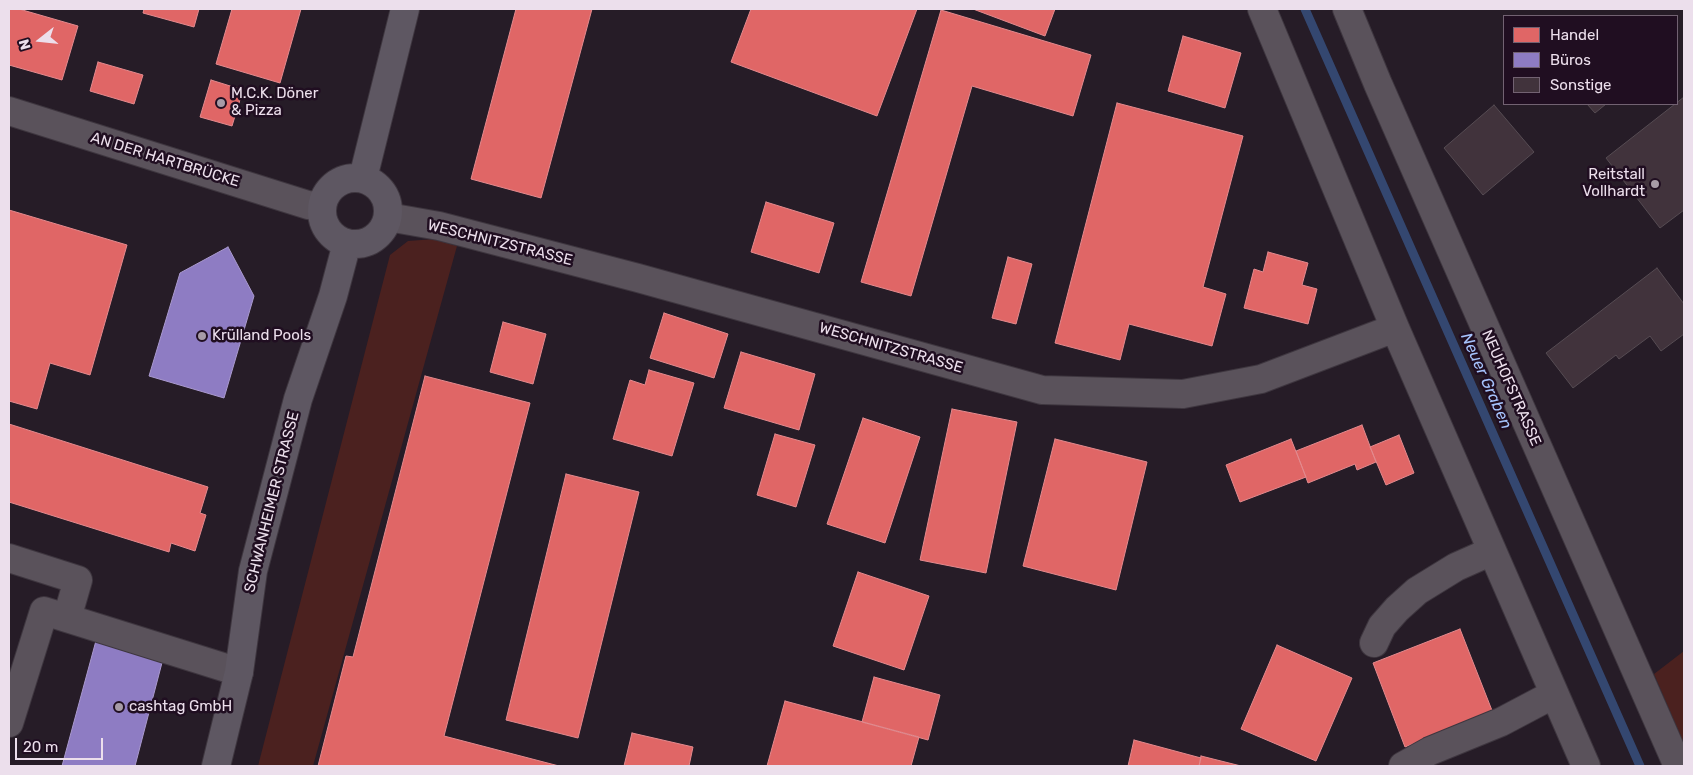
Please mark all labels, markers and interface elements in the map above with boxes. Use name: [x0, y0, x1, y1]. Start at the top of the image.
north arrow: [15, 15, 65, 65]
legend: [1503, 15, 1678, 105]
text: Handel: [1550, 26, 1599, 44]
text: N: [16, 37, 35, 51]
text: Büros: [1550, 51, 1591, 69]
text: Sonstige: [1550, 76, 1612, 94]
place label: M.C.K. Döner & Pizza: [231, 85, 318, 120]
marker: M.C.K. Döner & Pizza: [215, 97, 227, 109]
street label: AN DER HARTBRÜCKE: [88, 129, 242, 191]
place label: Reitstall Vollhardt: [1582, 166, 1645, 201]
marker: Reitstall Vollhardt: [1649, 178, 1661, 190]
street label: WESCHNITZSTRASSE: [426, 216, 574, 270]
street label: WESCHNITZSTRASSE: [817, 319, 965, 377]
place label: Krülland Pools: [212, 327, 311, 345]
street label: NEUHOFSTRASSE: [1477, 327, 1545, 449]
marker: Krülland Pools: [196, 330, 208, 342]
water label: Neuer Graben: [1456, 330, 1516, 432]
street label: SCHWANHEIMER STRASSE: [241, 410, 303, 594]
place label: cashtag GmbH: [129, 698, 232, 716]
marker: cashtag GmbH: [113, 701, 125, 713]
scale bar: [18, 728, 105, 760]
text: 20 m: [23, 738, 58, 756]

